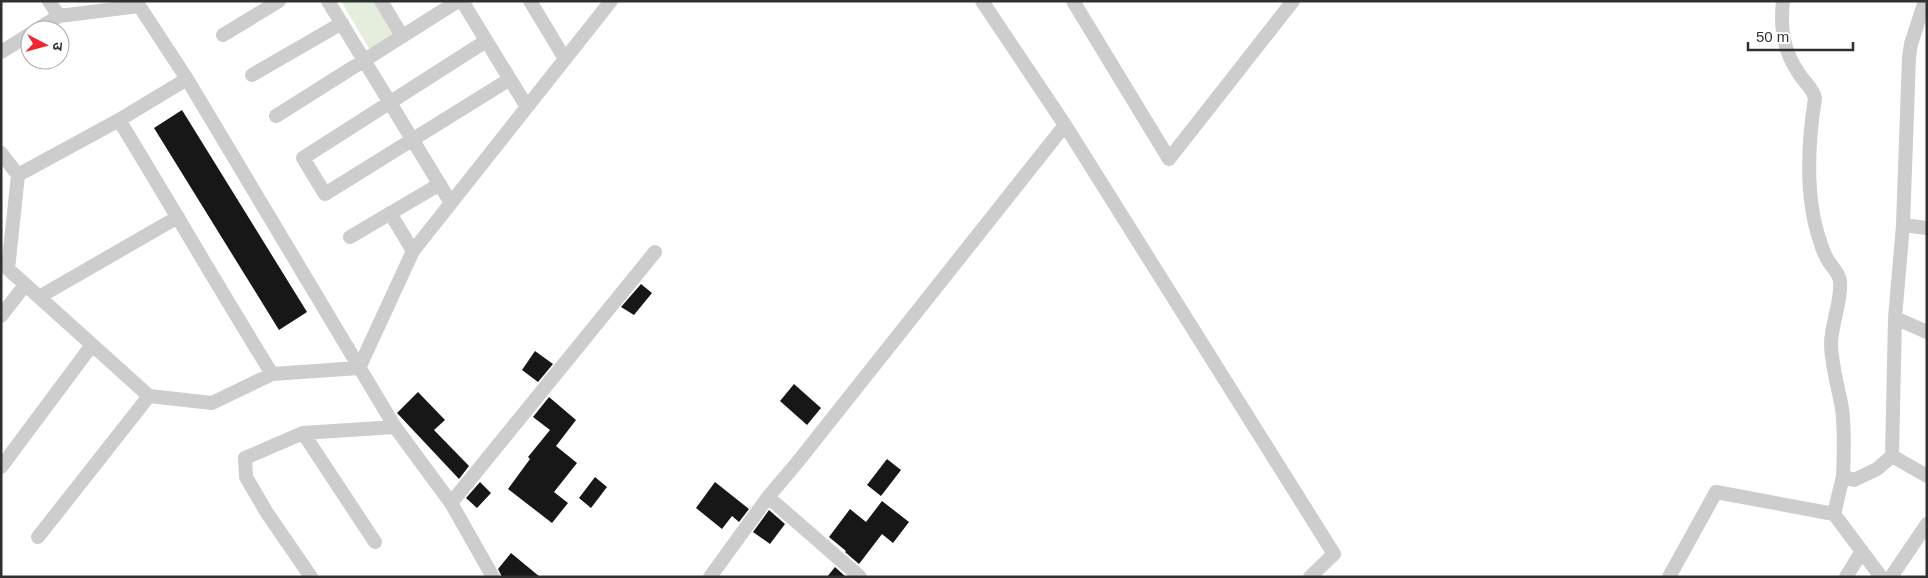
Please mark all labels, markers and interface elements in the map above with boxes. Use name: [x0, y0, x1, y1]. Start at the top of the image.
north arrow: [20, 20, 70, 70]
scale bar: [1748, 20, 1853, 52]
text: 50 m: [1756, 28, 1789, 45]
text: उ: [49, 41, 66, 52]

